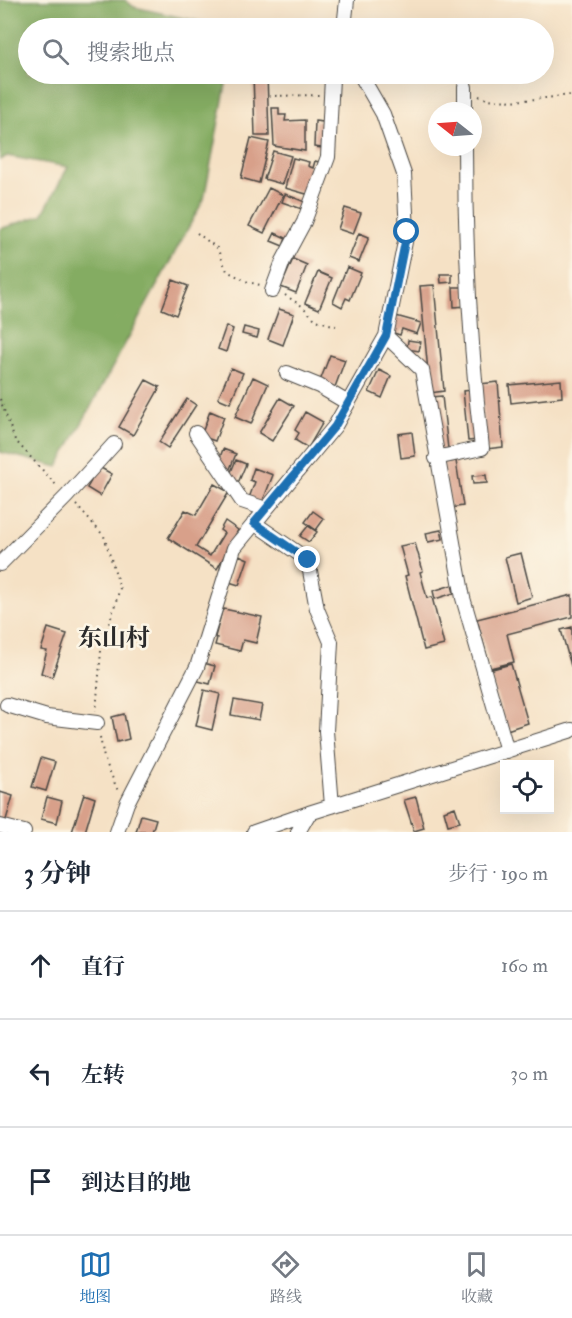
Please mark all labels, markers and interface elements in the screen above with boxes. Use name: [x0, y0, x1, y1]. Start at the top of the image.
search box: [18, 18, 554, 84]
icon: search: [39, 35, 72, 68]
text: 搜索地点: [87, 39, 175, 67]
north arrow: [428, 102, 482, 156]
route start: [393, 218, 419, 244]
route end: [294, 546, 320, 572]
district label: 东山村: [78, 623, 150, 654]
map controls: [500, 760, 554, 814]
button: locate: [500, 760, 554, 814]
text: 3 分钟: [24, 858, 91, 890]
text: 步行 · 190 m: [448, 861, 548, 886]
icon: ahead: [24, 949, 57, 982]
text: 直行: [81, 953, 125, 981]
text: 160 m: [501, 953, 548, 978]
icon: left: [24, 1057, 57, 1090]
text: 左转: [81, 1061, 125, 1089]
text: 30 m: [510, 1061, 548, 1086]
icon: arrive: [24, 1165, 57, 1198]
text: 到达目的地: [81, 1169, 191, 1197]
tab: 地图: [79, 1248, 112, 1307]
tab: 路线: [269, 1248, 302, 1307]
tab: 收藏: [460, 1248, 493, 1307]

